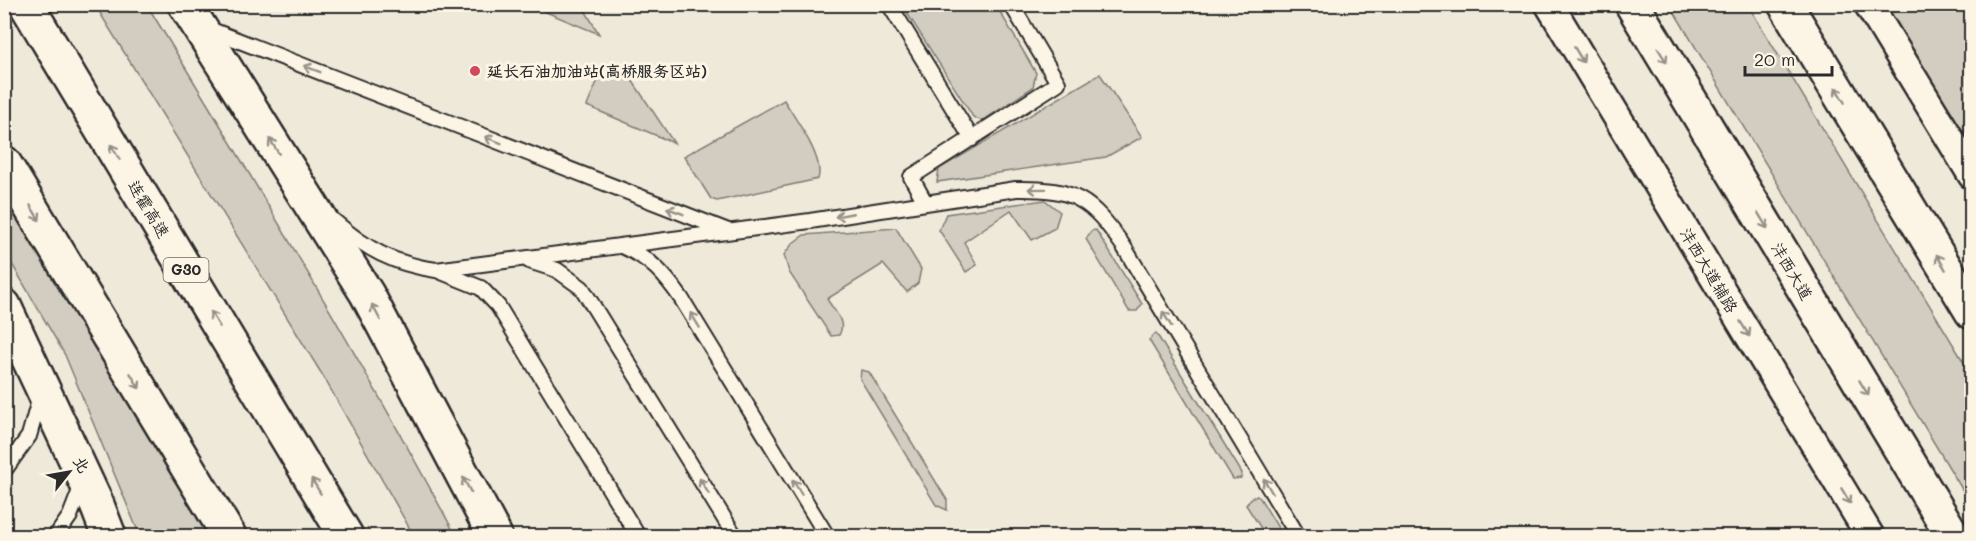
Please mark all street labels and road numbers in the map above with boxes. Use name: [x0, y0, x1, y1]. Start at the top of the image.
street label: 连霍高速: [124, 176, 175, 242]
street label: 沣西大道辅路: [1676, 223, 1743, 316]
street label: 沣西大道: [1767, 238, 1818, 304]
road number: G30: [164, 258, 208, 282]

